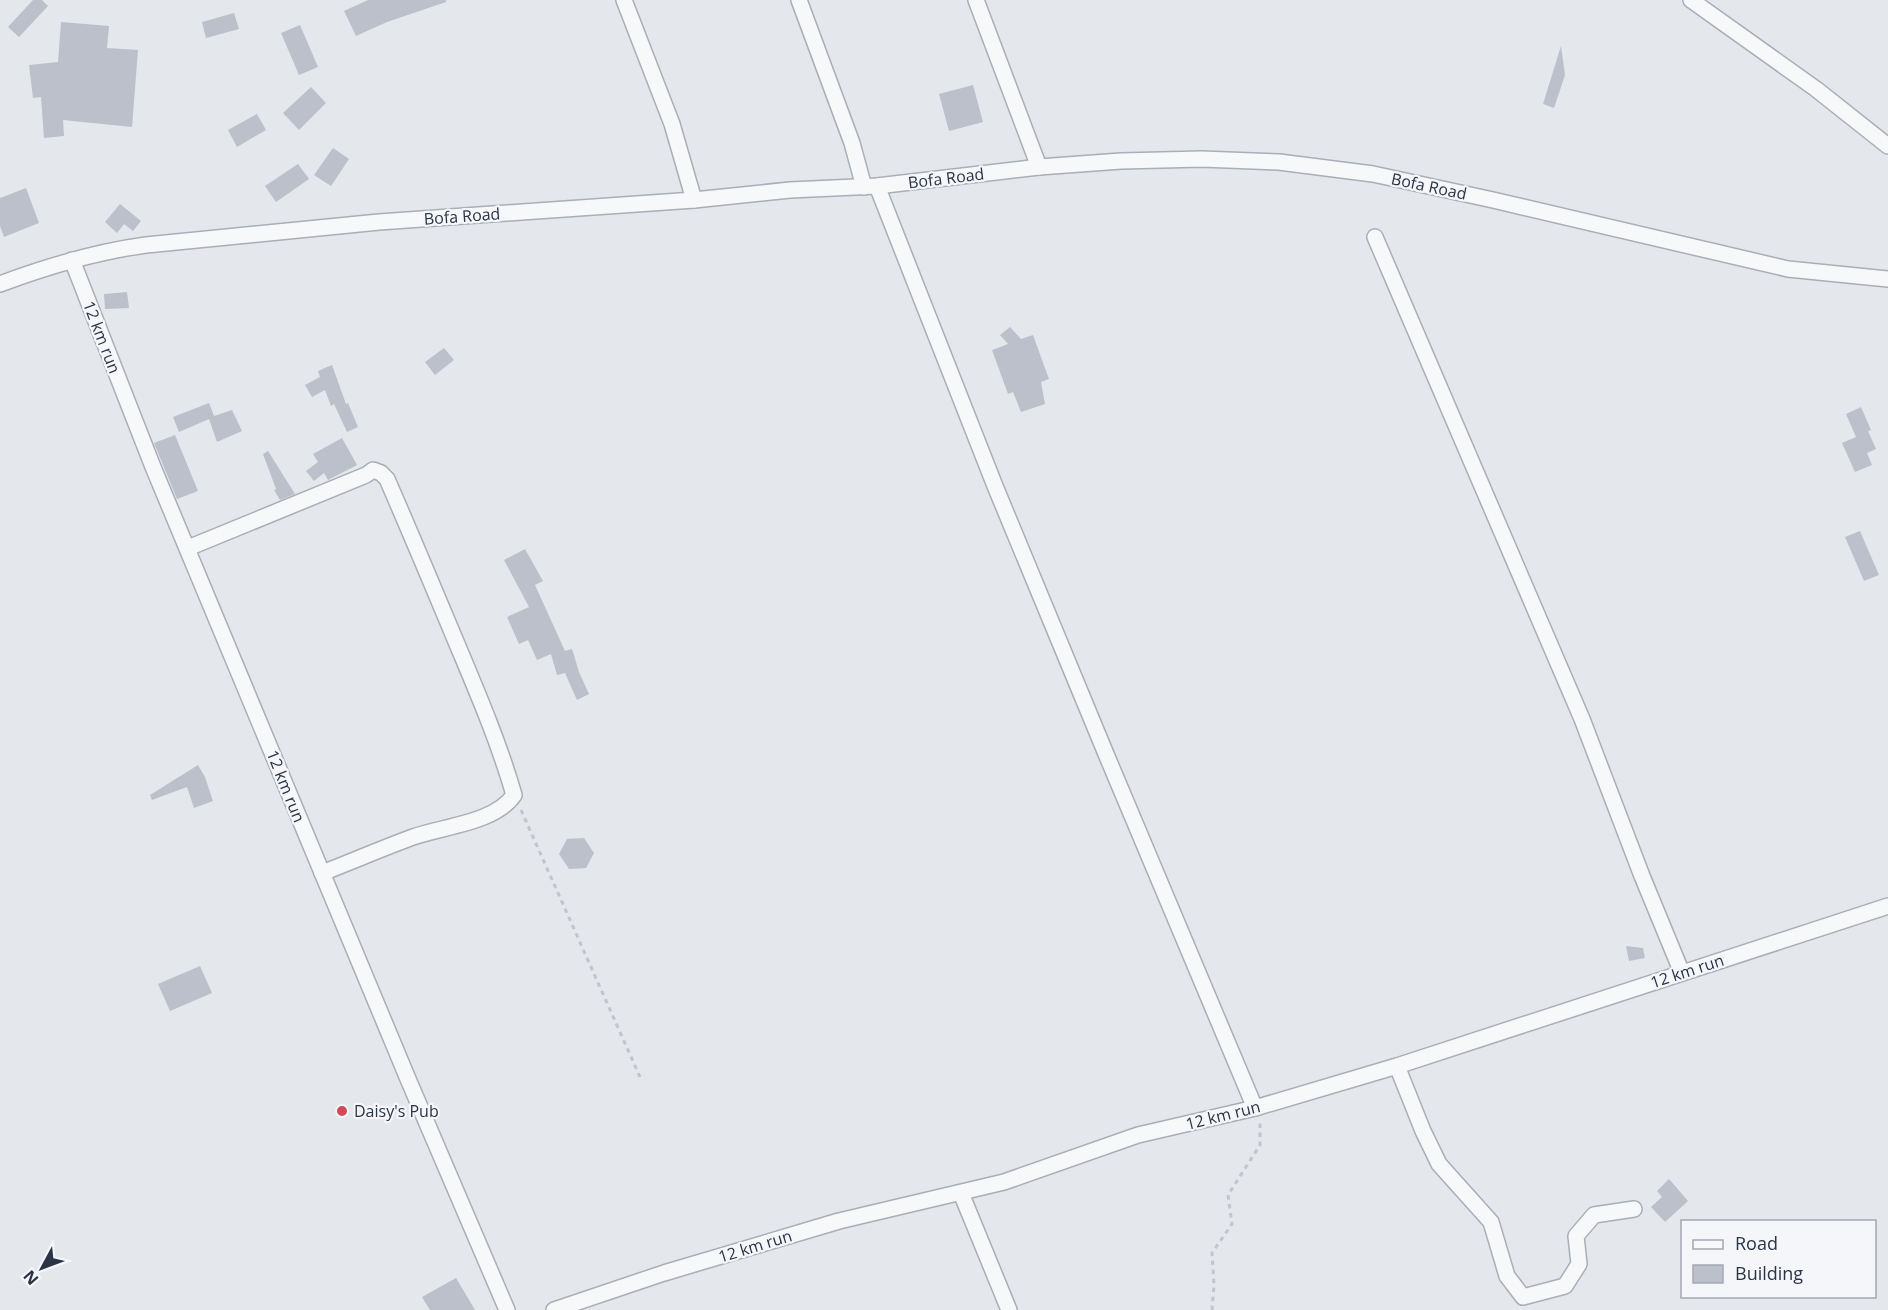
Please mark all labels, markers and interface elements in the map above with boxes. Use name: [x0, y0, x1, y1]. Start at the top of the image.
street label: Bofa Road: [907, 162, 985, 194]
street label: Bofa Road: [1389, 167, 1469, 205]
street label: Bofa Road: [423, 202, 501, 230]
street label: 12 km run: [78, 298, 126, 376]
street label: 12 km run: [262, 747, 310, 825]
street label: 12 km run: [1647, 949, 1727, 993]
street label: 12 km run: [1183, 1095, 1263, 1135]
place label: Daisy's Pub: [354, 1100, 439, 1122]
marker: Daisy's Pub: [335, 1104, 349, 1118]
legend: [1681, 1220, 1876, 1298]
street label: 12 km run: [715, 1224, 795, 1268]
text: Road: [1735, 1231, 1778, 1255]
north arrow: [12, 1238, 72, 1298]
text: Building: [1735, 1261, 1803, 1285]
text: N: [18, 1266, 43, 1290]

